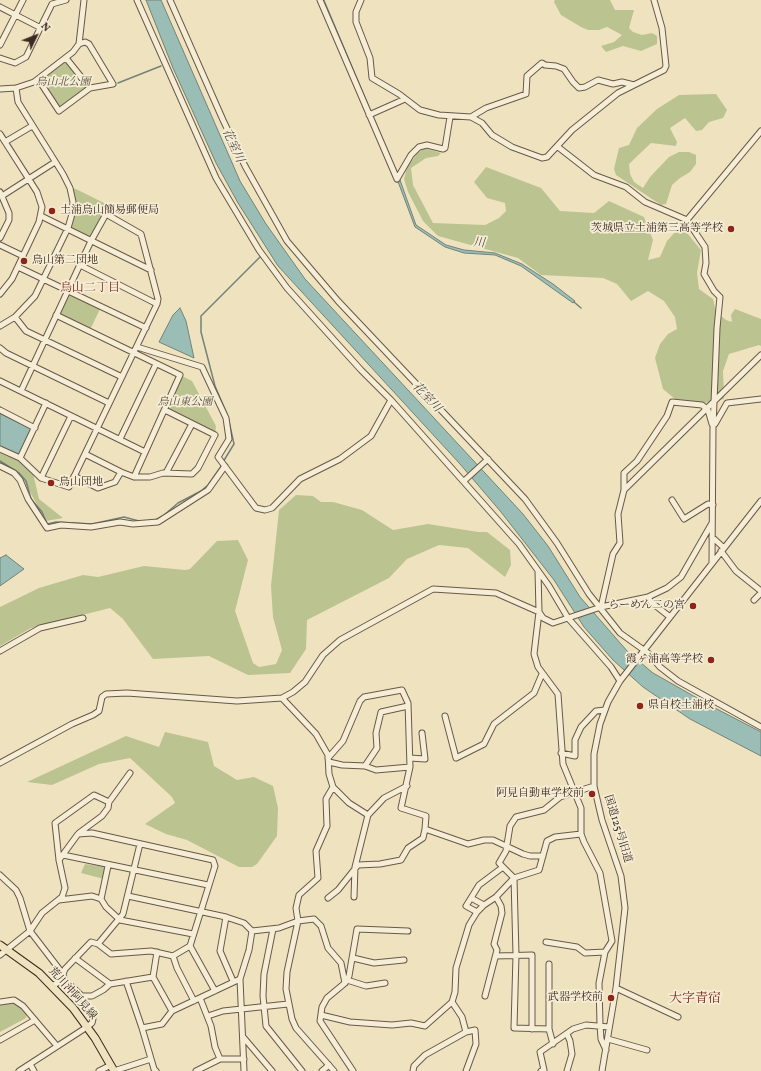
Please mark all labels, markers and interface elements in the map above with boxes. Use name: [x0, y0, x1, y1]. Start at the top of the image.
north arrow: [16, 16, 56, 56]
text: N: [37, 19, 53, 36]
park label: 烏山北公園: [36, 76, 90, 90]
water label: 花室川: [218, 127, 246, 165]
place label: 土浦烏山簡易郵便局: [60, 204, 159, 218]
marker: 土浦烏山簡易郵便局: [47, 206, 57, 216]
place label: 茨城県立土浦第三高等学校: [591, 222, 723, 236]
marker: 茨城県立土浦第三高等学校: [726, 224, 736, 234]
water label: 川: [473, 236, 485, 252]
place label: 烏山第二団地: [32, 254, 98, 268]
marker: 烏山第二団地: [19, 256, 29, 266]
district label: 烏山二丁目: [60, 282, 120, 296]
water label: 花室川: [408, 380, 444, 416]
park label: 烏山東公園: [158, 396, 212, 410]
place label: 烏山団地: [59, 476, 103, 490]
marker: 烏山団地: [46, 478, 56, 488]
place label: らーめん二の宮: [608, 599, 685, 613]
marker: らーめん二の宮: [688, 601, 698, 611]
place label: 霞ヶ浦高等学校: [626, 653, 703, 667]
marker: 霞ヶ浦高等学校: [706, 655, 716, 665]
place label: 県自校土浦校: [648, 699, 714, 713]
marker: 県自校土浦校: [635, 701, 645, 711]
place label: 阿見自動車学校前: [496, 787, 584, 801]
marker: 阿見自動車学校前: [587, 789, 597, 799]
street label: 国道125号旧道: [600, 793, 634, 865]
street label: 荒川沖阿見線: [45, 965, 99, 1023]
place label: 武器学校前: [548, 991, 603, 1005]
district label: 大字青宿: [669, 992, 721, 1008]
marker: 武器学校前: [606, 993, 616, 1003]

